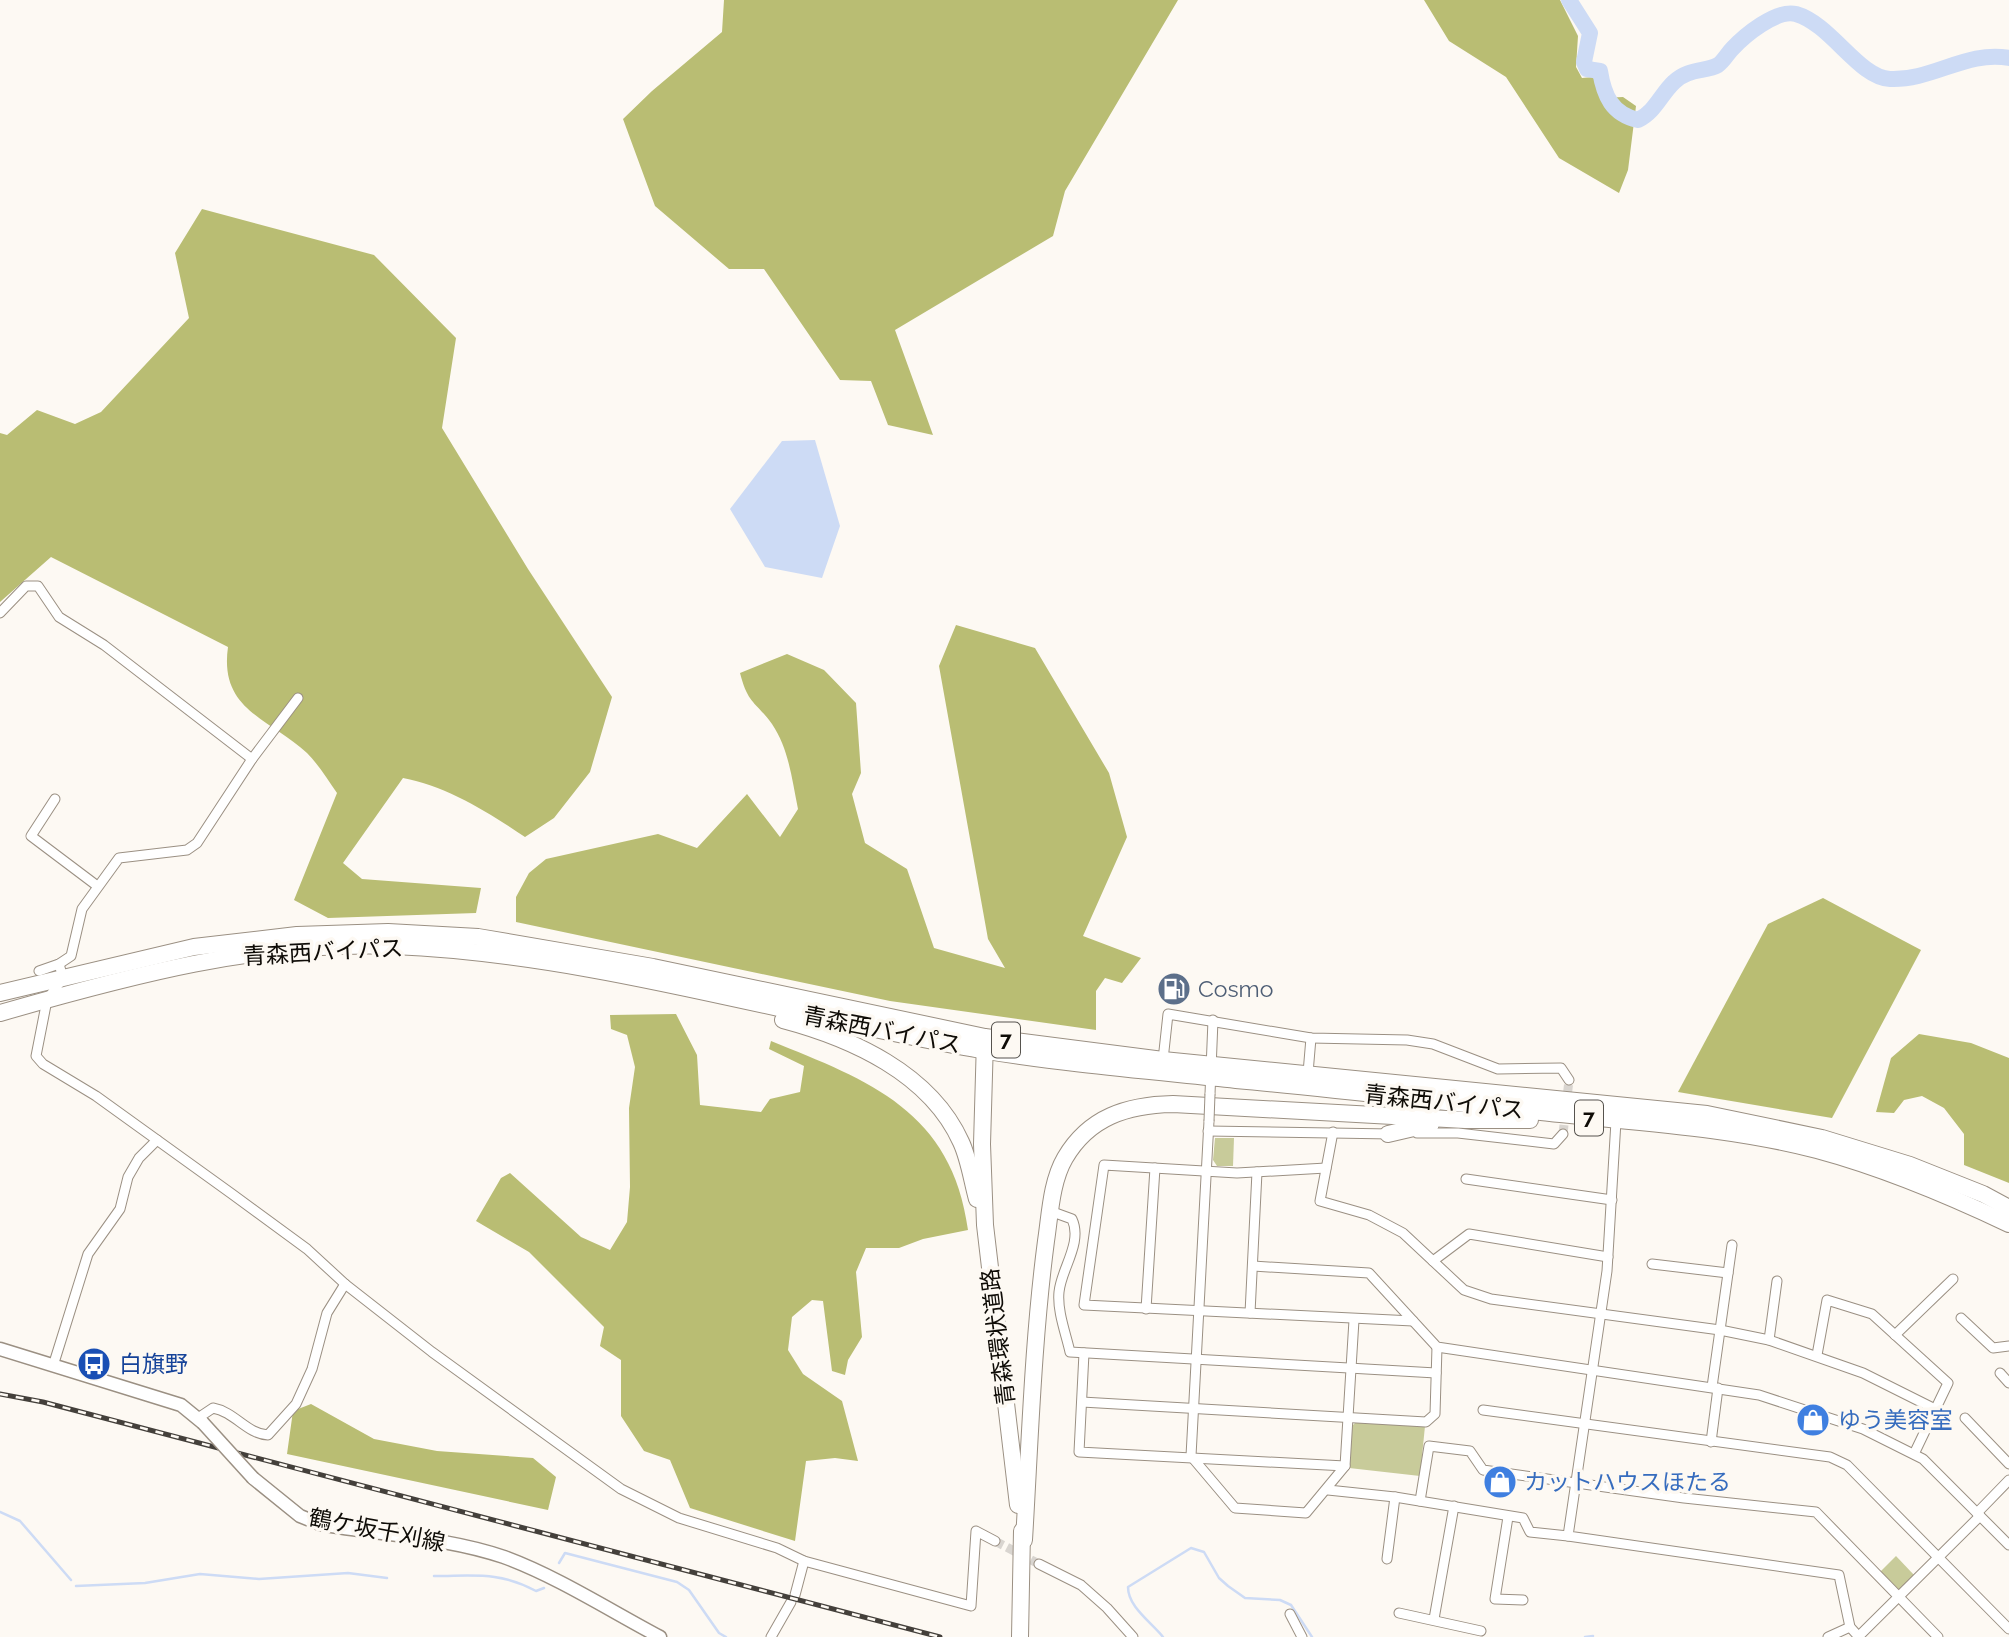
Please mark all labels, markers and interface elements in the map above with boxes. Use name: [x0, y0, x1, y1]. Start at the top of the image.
street label: 青森西バイパス: [242, 934, 404, 969]
fuel station icon: Cosmo: [1155, 970, 1193, 1008]
place label: Cosmo: [1198, 975, 1273, 1002]
street label: 青森西バイパス: [801, 1001, 963, 1058]
road number: 7: [992, 1023, 1020, 1058]
street label: 青森西バイパス: [1363, 1080, 1525, 1123]
road number: 7: [1575, 1100, 1603, 1136]
street label: 青森環状道路: [976, 1267, 1019, 1407]
bus stop icon: 白旗野: [75, 1345, 113, 1383]
place label: 白旗野: [119, 1350, 188, 1377]
shop icon: ゆう美容室: [1794, 1401, 1832, 1439]
place label: ゆう美容室: [1838, 1406, 1953, 1433]
shop icon: カットハウスほたる: [1481, 1463, 1519, 1501]
place label: カットハウスほたる: [1524, 1468, 1731, 1495]
street label: 鶴ケ坂千刈線: [307, 1503, 447, 1556]

